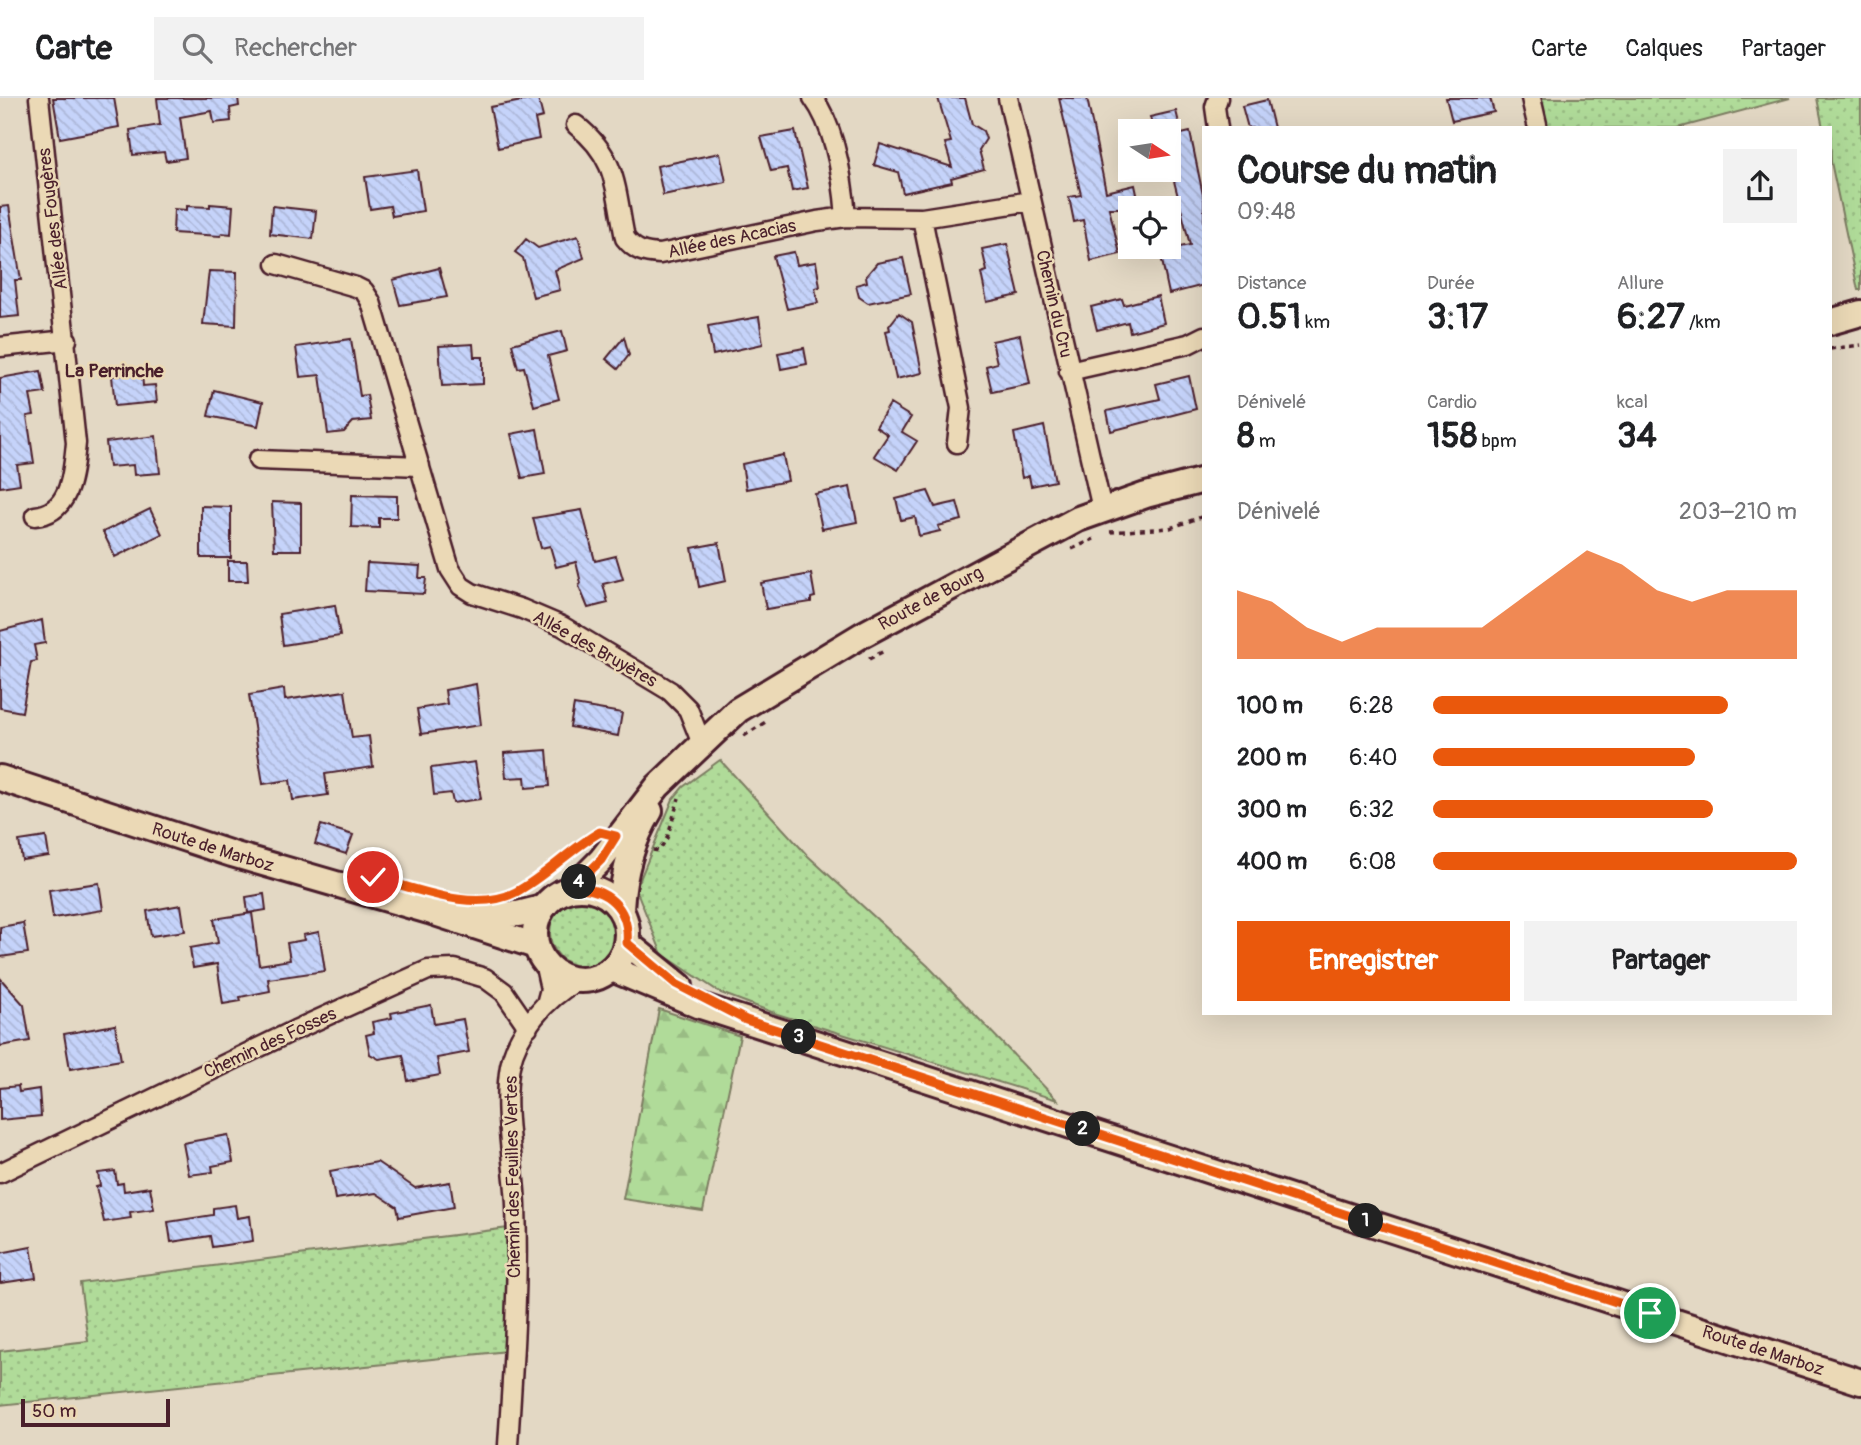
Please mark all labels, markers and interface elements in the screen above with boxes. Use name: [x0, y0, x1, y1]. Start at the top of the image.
search box: [154, 17, 644, 80]
text: Carte: [35, 28, 112, 69]
icon: search: [178, 29, 216, 67]
text: Rechercher: [234, 32, 357, 64]
text: Carte: [1531, 34, 1587, 63]
text: Calques: [1625, 34, 1703, 63]
text: Partager: [1741, 34, 1826, 63]
north arrow: [1118, 119, 1181, 182]
map controls: [1118, 119, 1181, 259]
street label: Allée des Fougères: [33, 147, 73, 291]
text: Course du matin: [1237, 147, 1497, 195]
button: share: [1723, 149, 1797, 223]
button: locate: [1118, 196, 1181, 259]
text: 09:48: [1237, 197, 1296, 226]
street label: Allée des Acacias: [666, 214, 798, 264]
street label: Chemin du Cru: [1030, 248, 1078, 360]
text: Distance: [1237, 271, 1306, 295]
text: Durée: [1427, 271, 1474, 295]
text: Allure: [1617, 271, 1664, 295]
text: 0.51: [1237, 295, 1301, 339]
text: 3:17: [1427, 295, 1488, 339]
text: 6:27: [1617, 295, 1685, 339]
text: km: [1301, 310, 1330, 334]
text: /km: [1685, 310, 1721, 334]
district label: La Perrinche: [65, 359, 164, 383]
text: Dénivelé: [1237, 390, 1306, 414]
text: Cardio: [1427, 390, 1477, 414]
text: kcal: [1617, 390, 1648, 414]
text: 8: [1237, 414, 1255, 458]
text: 158: [1427, 414, 1477, 458]
text: 34: [1617, 414, 1657, 458]
text: m: [1255, 429, 1276, 453]
text: bpm: [1477, 429, 1517, 453]
text: Dénivelé: [1237, 497, 1321, 526]
text: 203–210 m: [1679, 497, 1797, 526]
street label: Route de Bourg: [874, 561, 987, 636]
street label: Allée des Bruyères: [529, 605, 661, 693]
text: 100 m: [1237, 691, 1303, 720]
text: 6:28: [1349, 691, 1393, 720]
text: 200 m: [1237, 743, 1307, 772]
text: 6:40: [1349, 743, 1398, 772]
text: 300 m: [1237, 795, 1307, 824]
text: 6:32: [1349, 795, 1394, 824]
street label: Route de Marboz: [149, 817, 277, 877]
pin: [343, 847, 403, 907]
text: 400 m: [1237, 847, 1307, 876]
text: 6:08: [1349, 847, 1396, 876]
icon: check: [354, 858, 392, 896]
pin: 4: [562, 864, 596, 900]
text: 4: [573, 869, 584, 893]
button: Enregistrer: [1237, 921, 1510, 1001]
button: Partager: [1524, 921, 1797, 1001]
street label: Chemin des Fosses: [200, 1002, 340, 1084]
pin: 3: [782, 1020, 816, 1054]
text: 3: [793, 1024, 804, 1048]
street label: Chemin des Feuilles Vertes: [500, 1076, 526, 1278]
pin: 2: [1066, 1112, 1100, 1146]
text: 2: [1077, 1116, 1088, 1140]
pin: 1: [1348, 1204, 1384, 1238]
text: 1: [1362, 1208, 1369, 1232]
pin: [1620, 1283, 1680, 1343]
icon: arrive: [1631, 1294, 1669, 1332]
street label: Route de Marboz: [1699, 1320, 1827, 1381]
scale bar: [21, 1396, 170, 1428]
text: 50 m: [32, 1399, 76, 1423]

